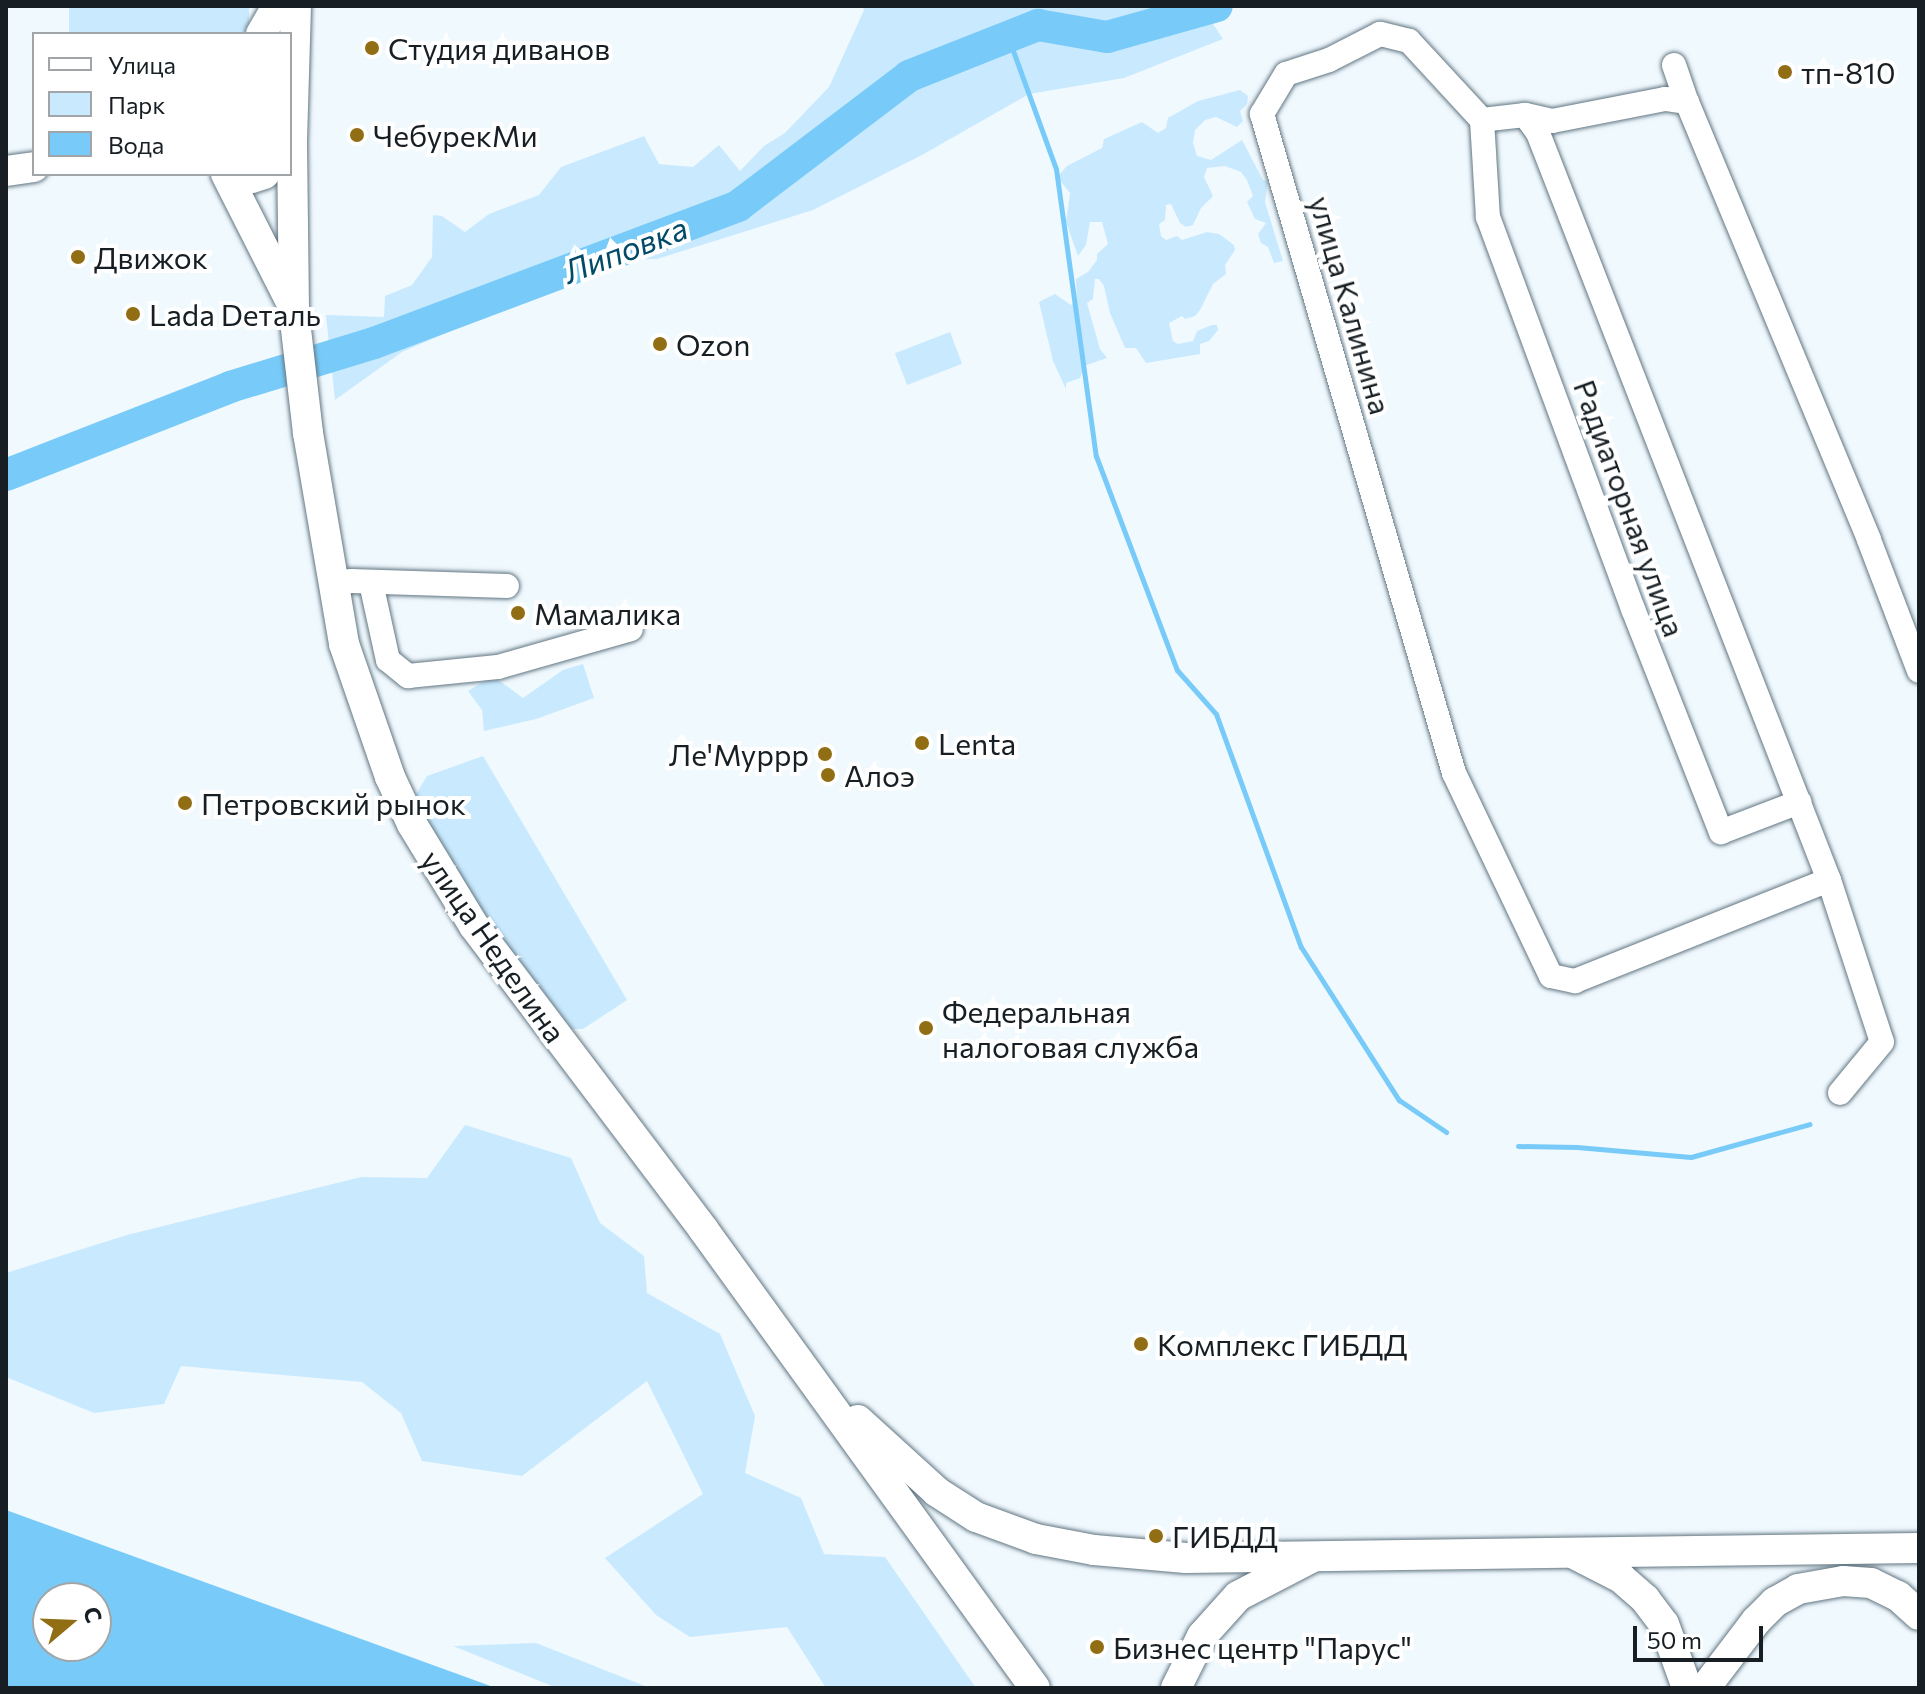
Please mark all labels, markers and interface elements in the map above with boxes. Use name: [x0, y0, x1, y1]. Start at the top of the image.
place label: Студия диванов: [388, 30, 610, 66]
legend: [32, 32, 292, 176]
marker: Студия диванов: [363, 39, 381, 57]
text: Улица: [108, 50, 176, 79]
place label: тп-810: [1801, 54, 1895, 90]
marker: тп-810: [1776, 63, 1794, 81]
text: Парк: [108, 90, 165, 119]
place label: ЧебурекМи: [373, 117, 538, 153]
marker: ЧебурекМи: [348, 126, 366, 144]
text: Вода: [108, 130, 164, 159]
street label: улица Калинина: [1303, 192, 1399, 418]
water label: Липовка: [557, 208, 693, 290]
place label: Движок: [94, 239, 208, 275]
marker: Движок: [69, 248, 87, 266]
place label: Lada Dеталь: [149, 296, 321, 332]
marker: Lada Dеталь: [124, 305, 142, 323]
place label: Ozon: [676, 326, 750, 362]
marker: Ozon: [651, 335, 669, 353]
street label: Радиаторная улица: [1567, 375, 1693, 641]
place label: Мамалика: [534, 595, 681, 631]
marker: Мамалика: [509, 604, 527, 622]
place label: Lenta: [938, 725, 1016, 761]
marker: Lenta: [913, 734, 931, 752]
place label: Ле'Муррр: [669, 736, 809, 772]
marker: Ле'Муррр: [816, 745, 834, 763]
place label: Алоэ: [844, 757, 915, 793]
marker: Алоэ: [819, 766, 837, 784]
place label: Петровский рынок: [201, 785, 466, 821]
marker: Петровский рынок: [176, 794, 194, 812]
street label: улица Неделина: [414, 843, 574, 1049]
place label: Федеральная налоговая служба: [942, 993, 1199, 1064]
marker: Федеральная налоговая служба: [917, 1019, 935, 1037]
place label: Комплекс ГИБДД: [1157, 1326, 1407, 1362]
marker: Комплекс ГИБДД: [1132, 1335, 1150, 1353]
place label: ГИБДД: [1172, 1518, 1278, 1554]
marker: ГИБДД: [1147, 1527, 1165, 1545]
north arrow: [32, 1582, 112, 1662]
text: С: [78, 1603, 108, 1626]
scale bar: [1637, 1610, 1767, 1660]
text: 50 m: [1647, 1625, 1702, 1654]
place label: Бизнес центр "Парус": [1113, 1629, 1412, 1665]
marker: Бизнес центр "Парус": [1088, 1638, 1106, 1656]

